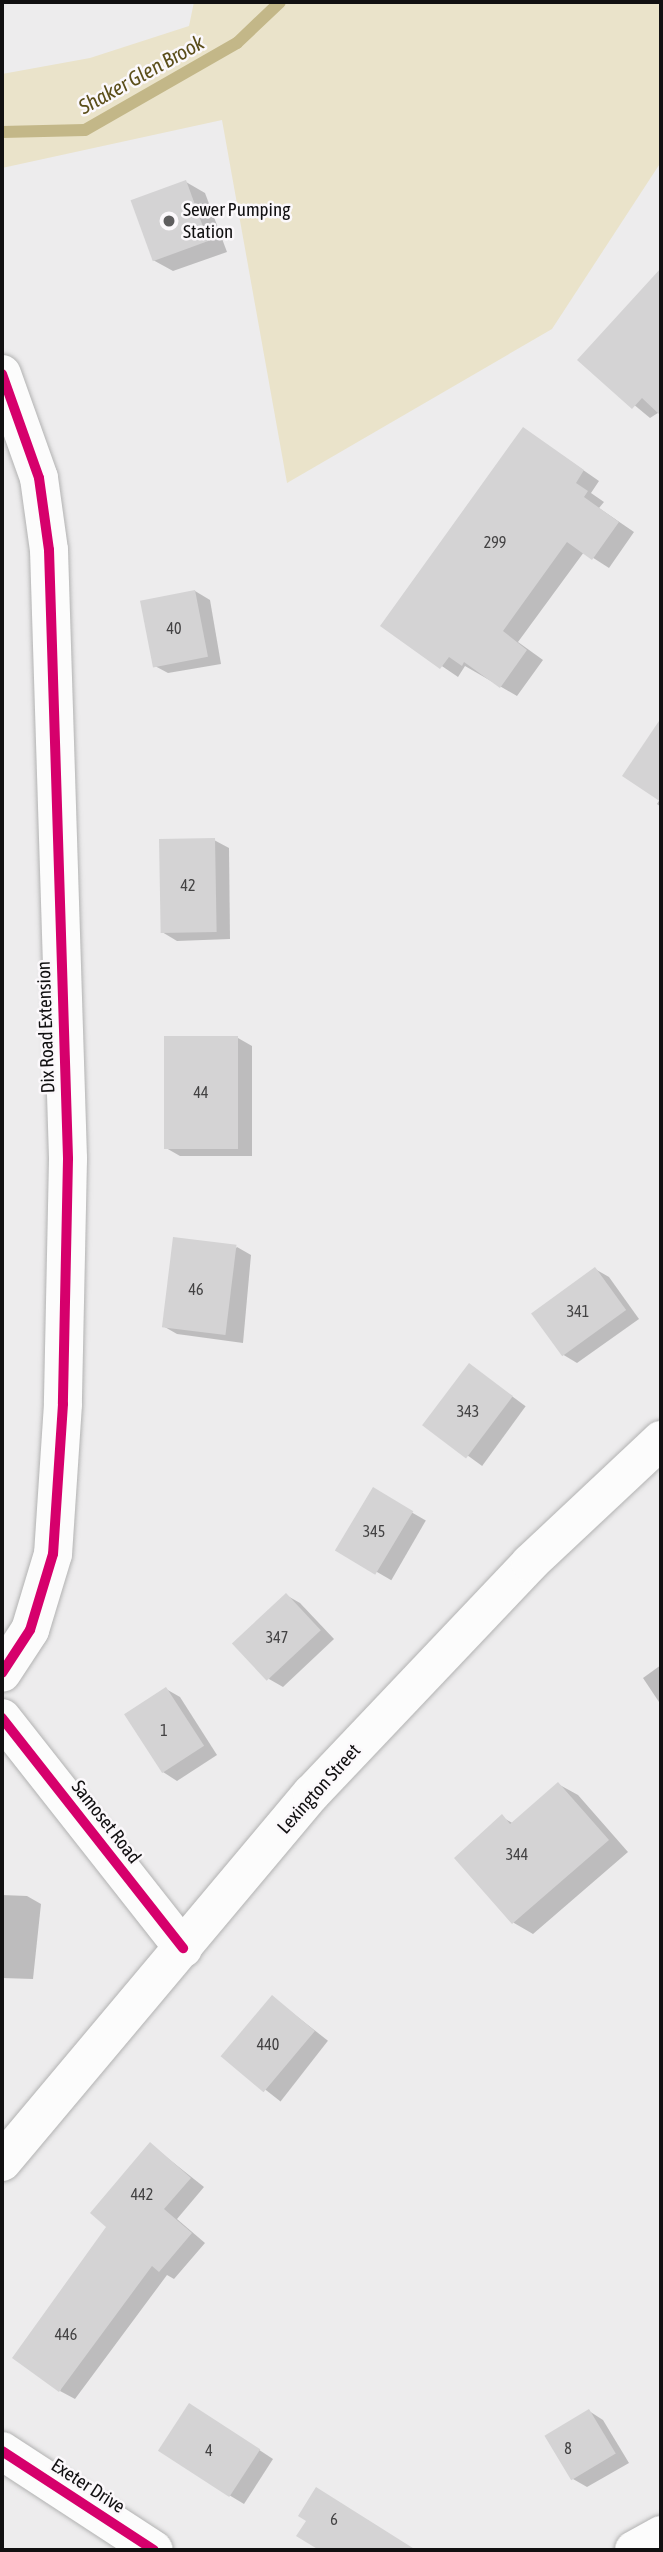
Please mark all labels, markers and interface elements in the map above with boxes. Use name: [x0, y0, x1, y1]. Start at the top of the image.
water label: Shaker Glen Brook: [74, 29, 208, 119]
place label: Sewer Pumping Station: [183, 199, 290, 243]
marker: Sewer Pumping Station: [161, 213, 177, 229]
house number: 299: [484, 532, 506, 552]
house number: 40: [166, 618, 182, 638]
house number: 42: [180, 875, 196, 895]
street label: Dix Road Extension: [32, 961, 60, 1093]
house number: 44: [193, 1082, 209, 1102]
house number: 46: [188, 1279, 204, 1299]
house number: 341: [567, 1301, 589, 1321]
house number: 343: [457, 1401, 479, 1421]
house number: 345: [363, 1521, 385, 1541]
house number: 347: [266, 1627, 288, 1647]
house number: 1: [160, 1720, 168, 1740]
street label: Lexington Street: [273, 1739, 365, 1839]
street label: Samoset Road: [67, 1776, 145, 1868]
house number: 344: [506, 1844, 528, 1864]
house number: 440: [257, 2034, 279, 2054]
house number: 442: [131, 2184, 153, 2204]
house number: 446: [55, 2324, 77, 2344]
house number: 8: [564, 2438, 572, 2458]
house number: 4: [205, 2440, 213, 2460]
street label: Exeter Drive: [47, 2454, 129, 2518]
house number: 6: [330, 2509, 338, 2529]

